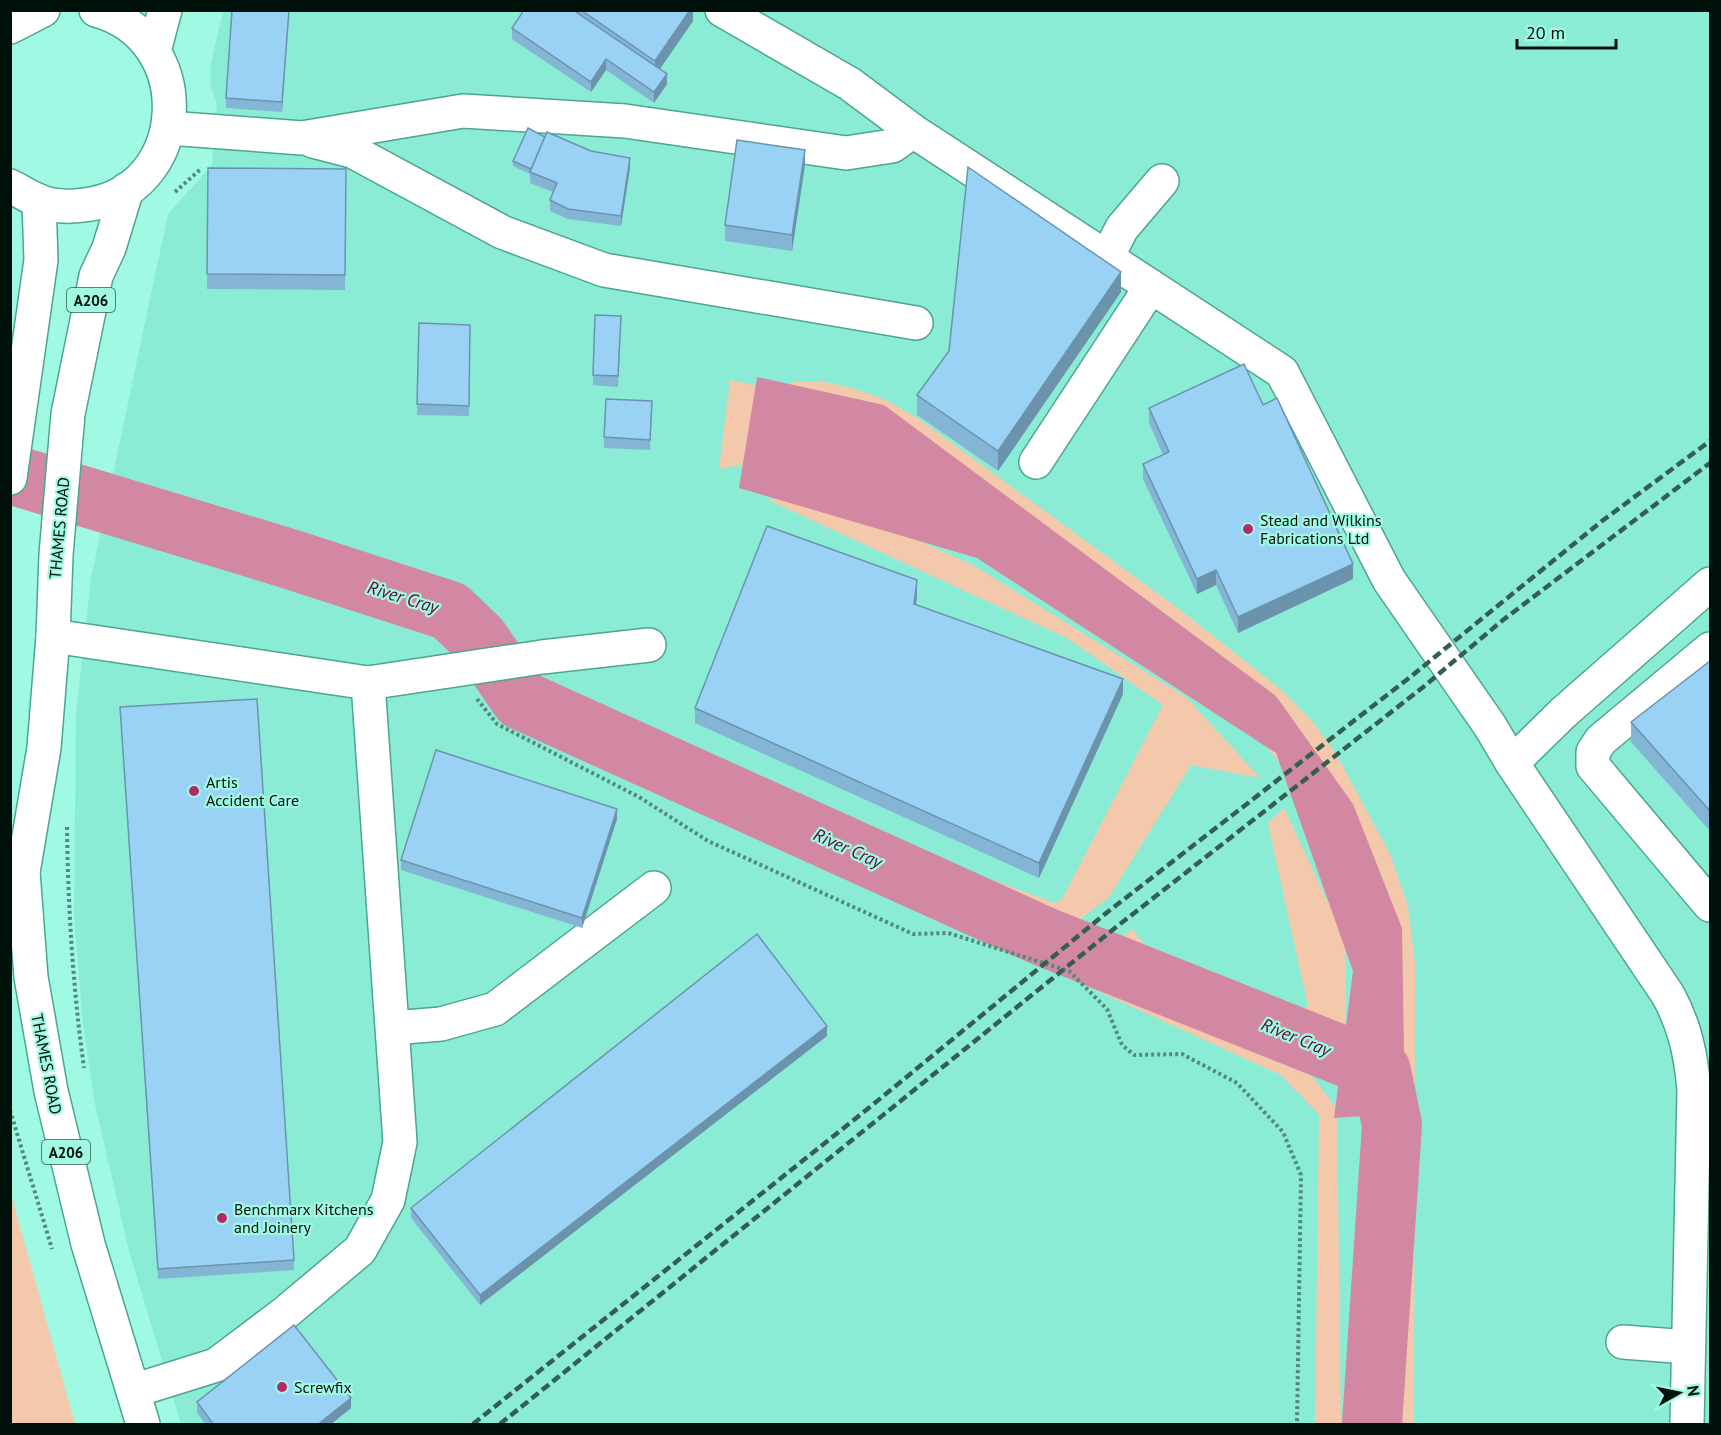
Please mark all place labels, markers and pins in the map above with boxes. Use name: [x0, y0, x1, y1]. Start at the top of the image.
place label: Stead and Wilkins Fabrications Ltd: [1260, 510, 1382, 548]
marker: Stead and Wilkins Fabrications Ltd: [1241, 522, 1255, 536]
place label: Artis Accident Care: [206, 772, 299, 810]
marker: Artis Accident Care: [187, 784, 201, 798]
place label: Benchmarx Kitchens and Joinery: [234, 1199, 374, 1237]
marker: Benchmarx Kitchens and Joinery: [215, 1211, 229, 1225]
place label: Screwfix: [294, 1377, 352, 1397]
marker: Screwfix: [275, 1380, 289, 1394]

